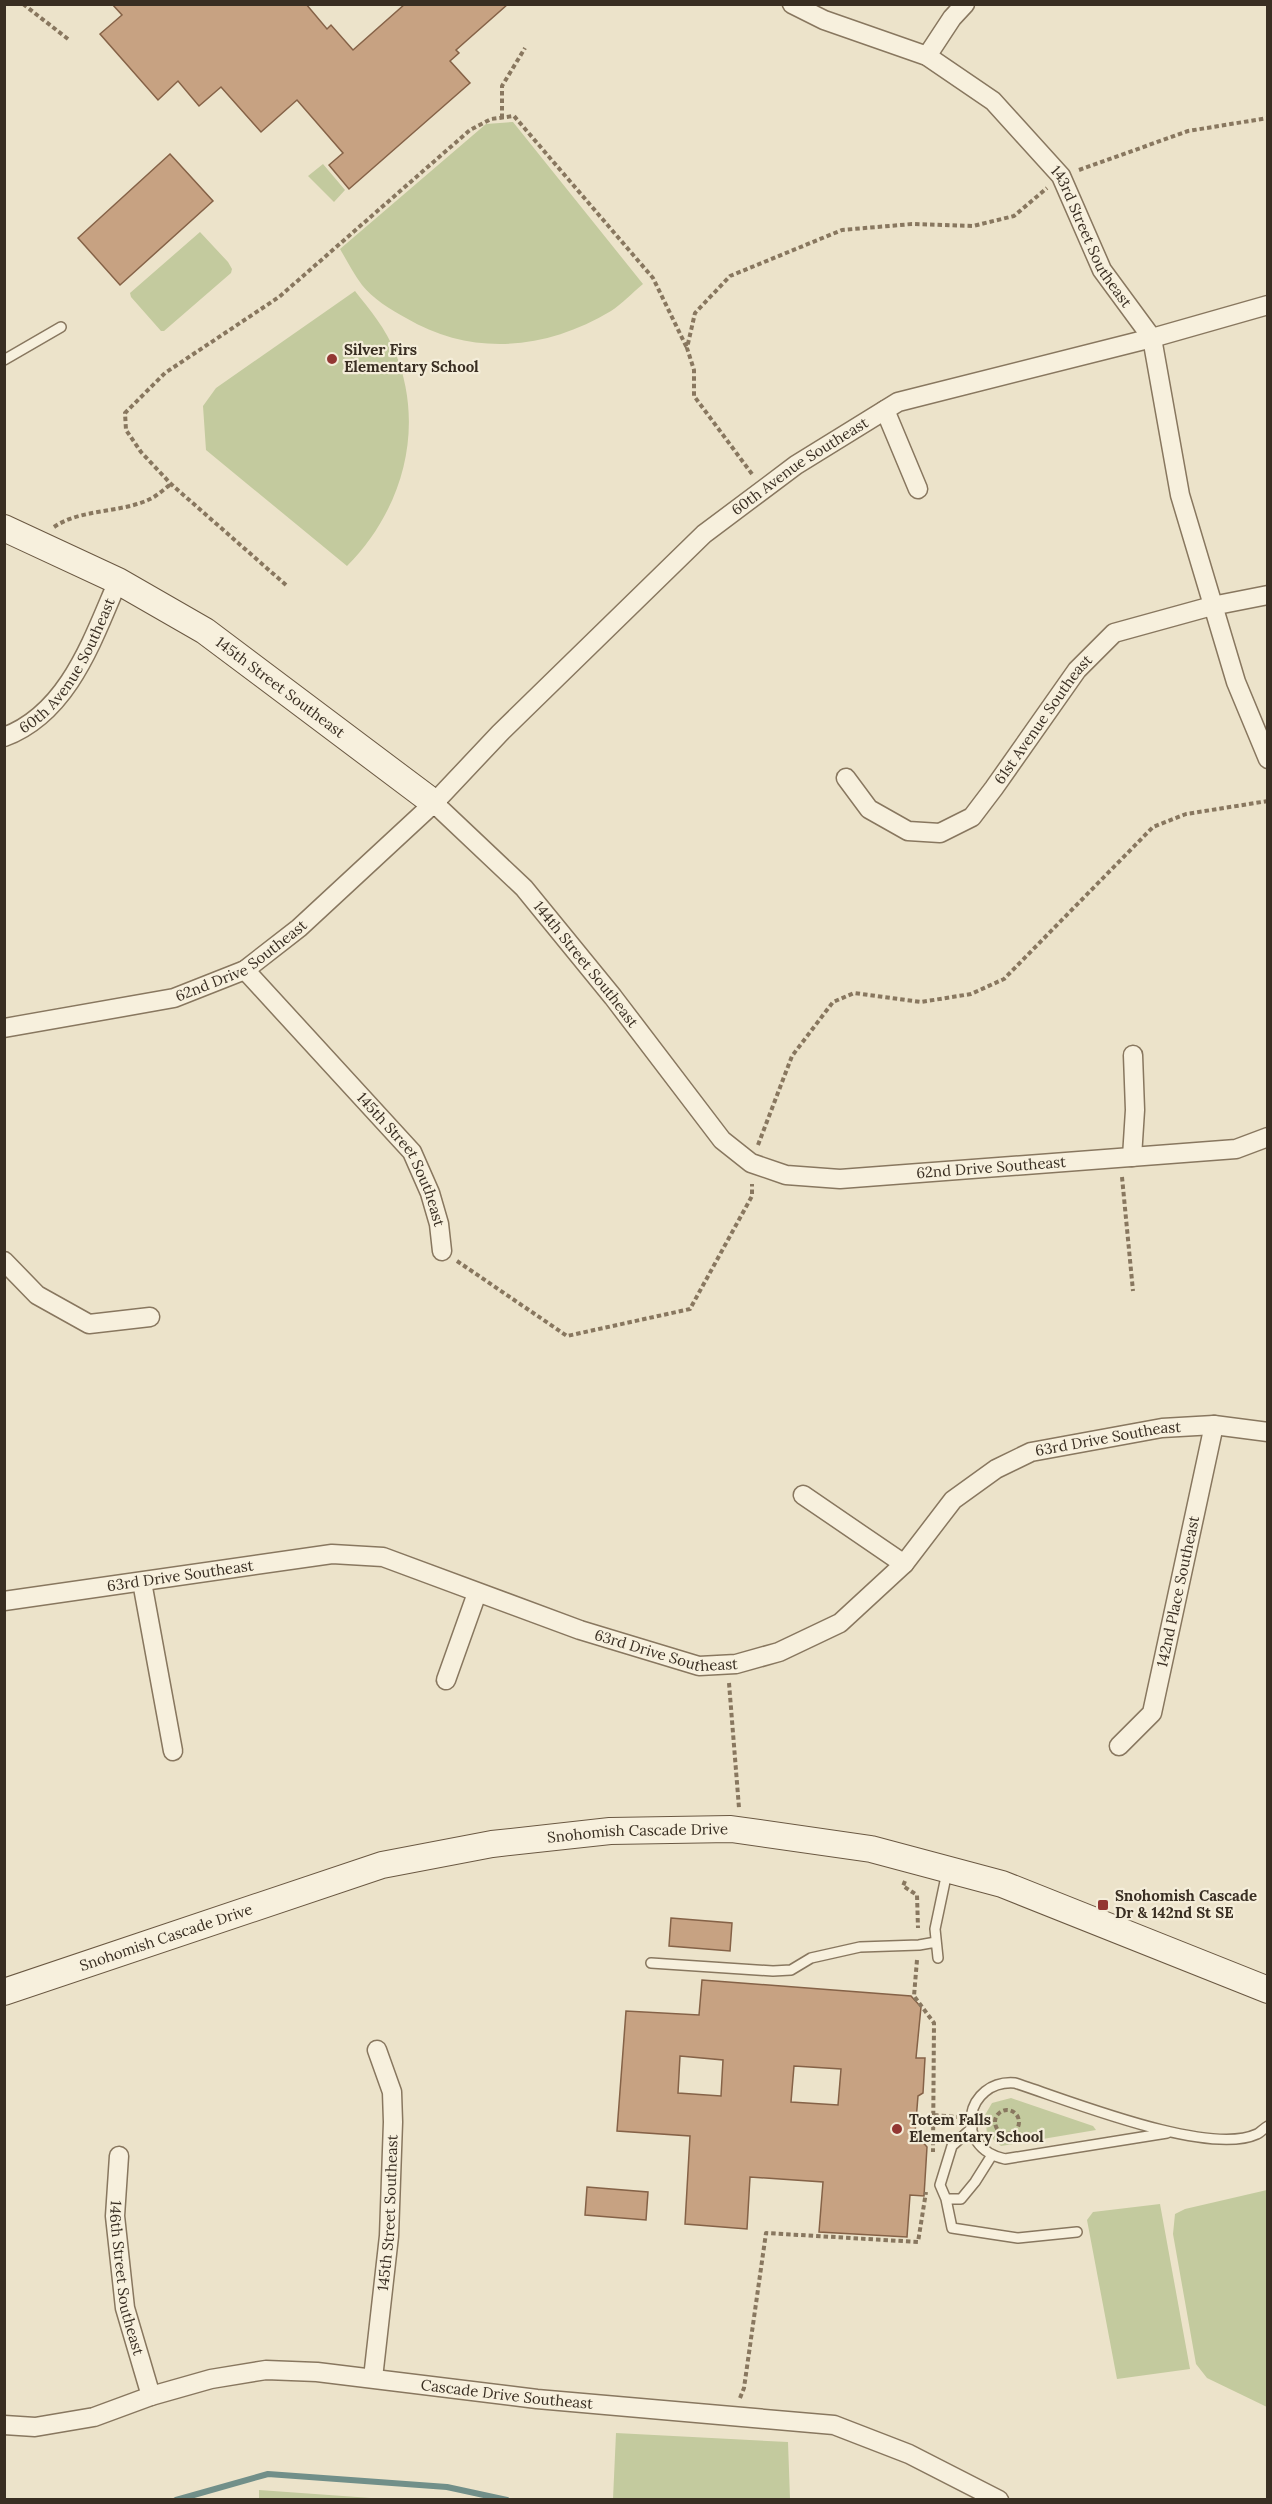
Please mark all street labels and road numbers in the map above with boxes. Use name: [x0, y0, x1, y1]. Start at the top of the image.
street label: 143rd Street Southeast: [1047, 161, 1136, 311]
street label: 60th Avenue Southeast: [727, 413, 872, 519]
street label: 60th Avenue Southeast: [15, 595, 119, 737]
street label: 145th Street Southeast: [212, 632, 349, 742]
street label: 61st Avenue Southeast: [990, 650, 1096, 788]
street label: 144th Street Southeast: [530, 897, 643, 1031]
street label: 62nd Drive Southeast: [173, 915, 311, 1006]
street label: 145th Street Southeast: [353, 1088, 449, 1229]
street label: 62nd Drive Southeast: [916, 1152, 1067, 1182]
street label: 63rd Drive Southeast: [1034, 1417, 1182, 1460]
street label: 142nd Place Southeast: [1152, 1514, 1203, 1669]
street label: 63rd Drive Southeast: [106, 1555, 255, 1595]
street label: 63rd Drive Southeast: [592, 1625, 739, 1675]
street label: Snohomish Cascade Drive: [546, 1819, 728, 1847]
street label: Snohomish Cascade Drive: [77, 1899, 255, 1975]
street label: 145th Street Southeast: [373, 2134, 402, 2292]
street label: 146th Street Southeast: [106, 2200, 149, 2358]
street label: Cascade Drive Southeast: [420, 2375, 594, 2413]

